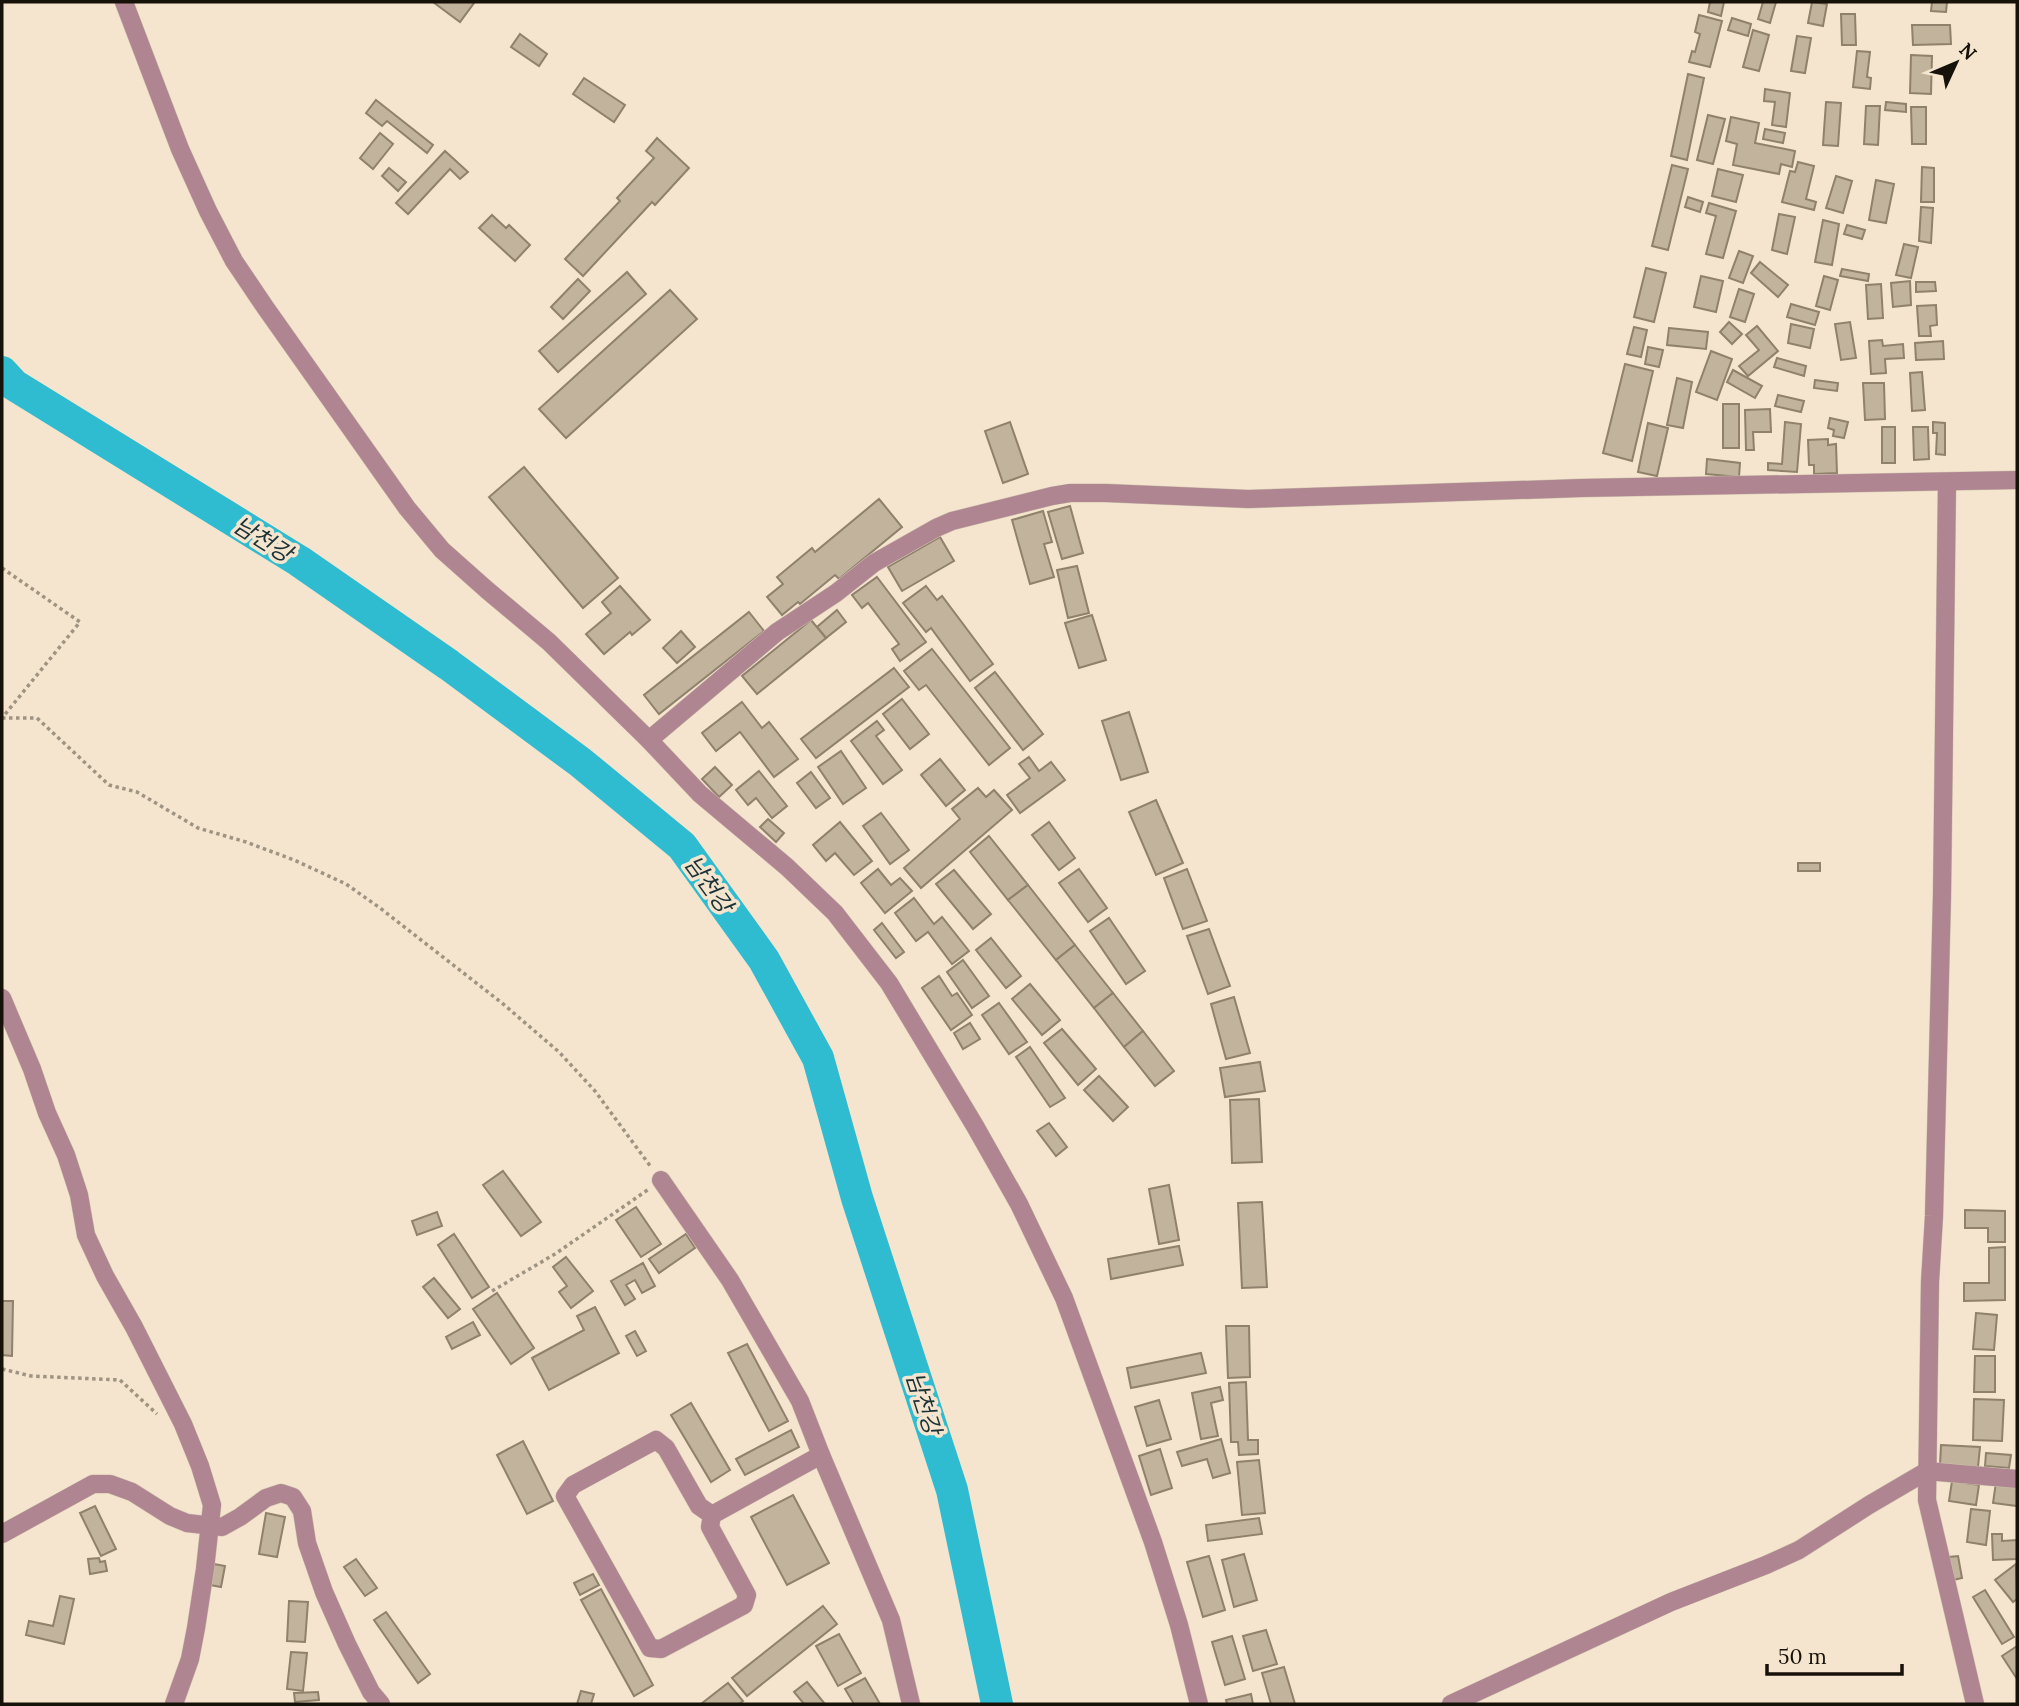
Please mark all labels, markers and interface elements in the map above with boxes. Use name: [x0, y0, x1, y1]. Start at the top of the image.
north arrow: [1921, 28, 1991, 98]
text: N: [1954, 38, 1982, 65]
water label: 남천강: [228, 510, 300, 570]
water label: 남천강: [679, 850, 741, 920]
water label: 남천강: [900, 1368, 948, 1440]
scale bar: [1767, 1632, 1902, 1676]
text: 50 m: [1778, 1643, 1827, 1670]

